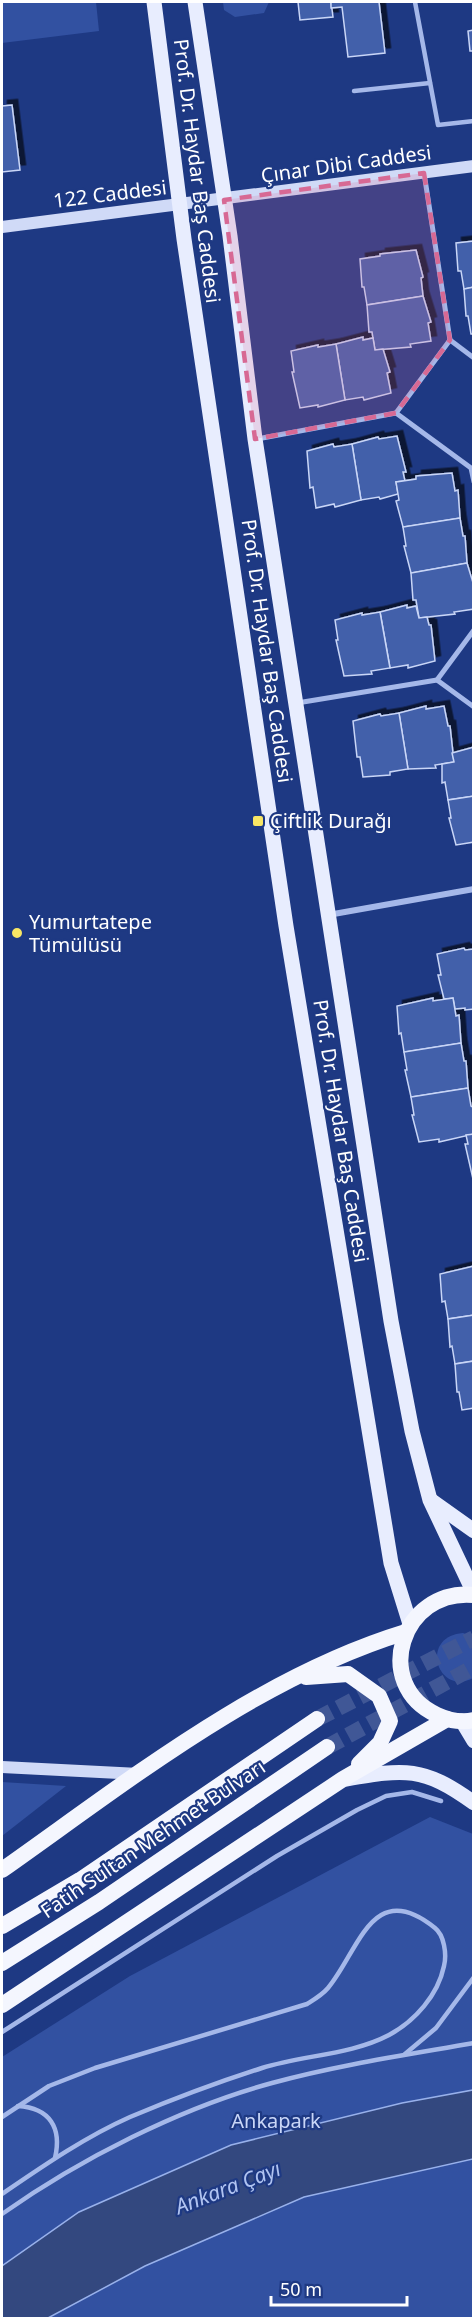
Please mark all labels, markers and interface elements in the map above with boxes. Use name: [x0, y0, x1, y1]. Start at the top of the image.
street label: Prof. Dr. Haydar Baş Caddesi: [168, 37, 227, 305]
street label: Çınar Dibi Caddesi: [259, 138, 433, 189]
street label: 122 Caddesi: [52, 173, 168, 214]
street label: Prof. Dr. Haydar Baş Caddesi: [236, 517, 299, 785]
place label: Çiftlik Durağı: [270, 807, 392, 834]
marker: Çiftlik Durağı: [251, 814, 265, 828]
place label: Yumurtatepe Tümülüsü: [29, 908, 152, 958]
marker: Yumurtatepe Tümülüsü: [10, 926, 24, 940]
street label: Prof. Dr. Haydar Baş Caddesi: [307, 997, 376, 1264]
street label: Fatih Sultan Mehmet Bulvarı: [35, 1753, 270, 1924]
park label: Ankapark: [231, 2107, 321, 2134]
water label: Ankara Çayı: [169, 2154, 285, 2221]
scale bar: [271, 2269, 408, 2307]
text: 50 m: [280, 2277, 322, 2301]

